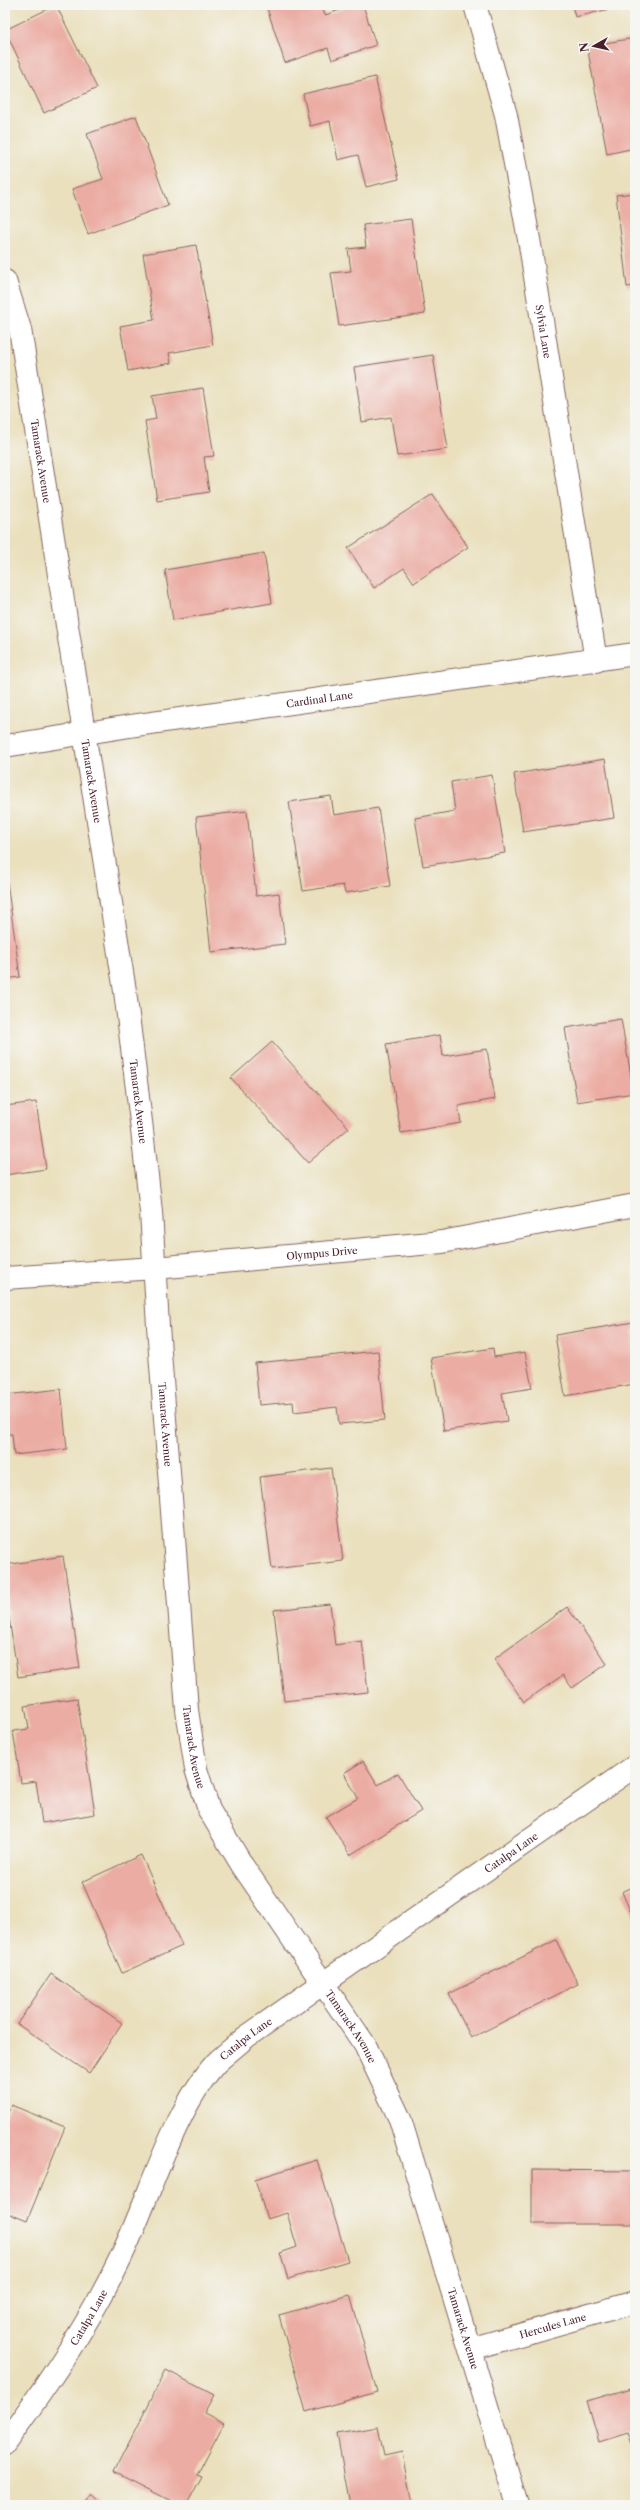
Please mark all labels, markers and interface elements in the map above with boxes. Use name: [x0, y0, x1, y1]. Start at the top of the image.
north arrow: [574, 26, 614, 66]
text: N: [576, 41, 592, 53]
street label: Sylvia Lane: [533, 304, 554, 360]
street label: Tamarack Avenue: [27, 418, 54, 504]
street label: Cardinal Lane: [285, 688, 354, 711]
street label: Tamarack Avenue: [78, 738, 104, 824]
street label: Tamarack Avenue: [126, 1059, 150, 1145]
street label: Olympus Drive: [286, 1244, 359, 1263]
street label: Tamarack Avenue: [155, 1382, 175, 1467]
street label: Tamarack Avenue: [180, 1705, 208, 1791]
street label: Catalpa Lane: [482, 1829, 541, 1876]
street label: Tamarack Avenue: [322, 1988, 379, 2066]
street label: Catalpa Lane: [217, 2015, 275, 2063]
street label: Tamarack Avenue: [445, 2286, 482, 2371]
street label: Catalpa Lane: [68, 2287, 111, 2348]
street label: Hercules Lane: [518, 2310, 588, 2342]

